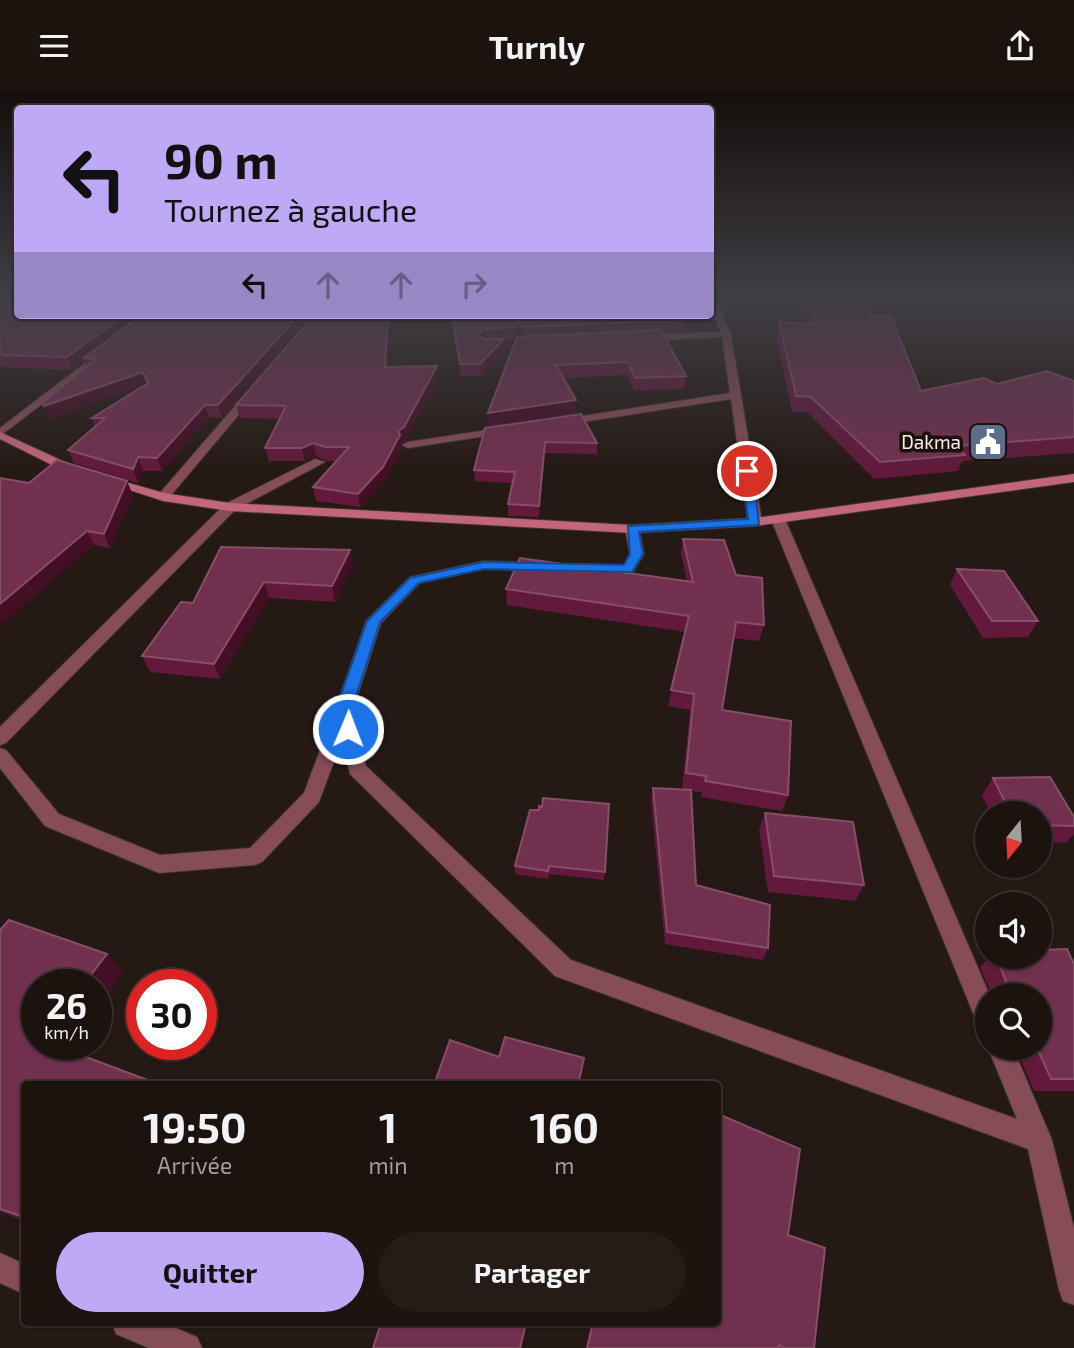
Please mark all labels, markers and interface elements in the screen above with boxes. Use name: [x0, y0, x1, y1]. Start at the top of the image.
icon: menu: [35, 27, 73, 65]
text: Turnly: [489, 27, 585, 65]
icon: share: [1001, 27, 1039, 65]
text: 90 m: [164, 130, 278, 189]
icon: left: [49, 133, 140, 224]
text: Tournez à gauche: [164, 190, 417, 228]
icon: left: [236, 266, 274, 304]
icon: ahead: [309, 266, 347, 304]
icon: ahead: [382, 266, 420, 304]
icon: right: [455, 266, 493, 304]
public building icon: Dakma: [967, 421, 1009, 463]
place label: Dakma: [901, 430, 961, 453]
pin: [717, 441, 777, 501]
icon: arrive: [728, 452, 766, 490]
position arrow: [311, 692, 385, 766]
north arrow: [975, 801, 1052, 879]
map controls: [975, 801, 1052, 1060]
button: sound: [975, 892, 1052, 969]
speed limit sign: 30: [126, 969, 217, 1060]
button: search: [975, 983, 1052, 1060]
text: 26: [46, 984, 87, 1026]
text: km/h: [44, 1021, 89, 1043]
text: 19:50: [143, 1101, 246, 1151]
text: 1: [379, 1101, 397, 1151]
text: 160: [530, 1101, 599, 1151]
text: Arrivée: [157, 1151, 232, 1179]
text: min: [368, 1151, 408, 1179]
text: m: [554, 1151, 574, 1179]
button: Quitter: [56, 1232, 364, 1312]
button: Partager: [378, 1232, 686, 1312]

